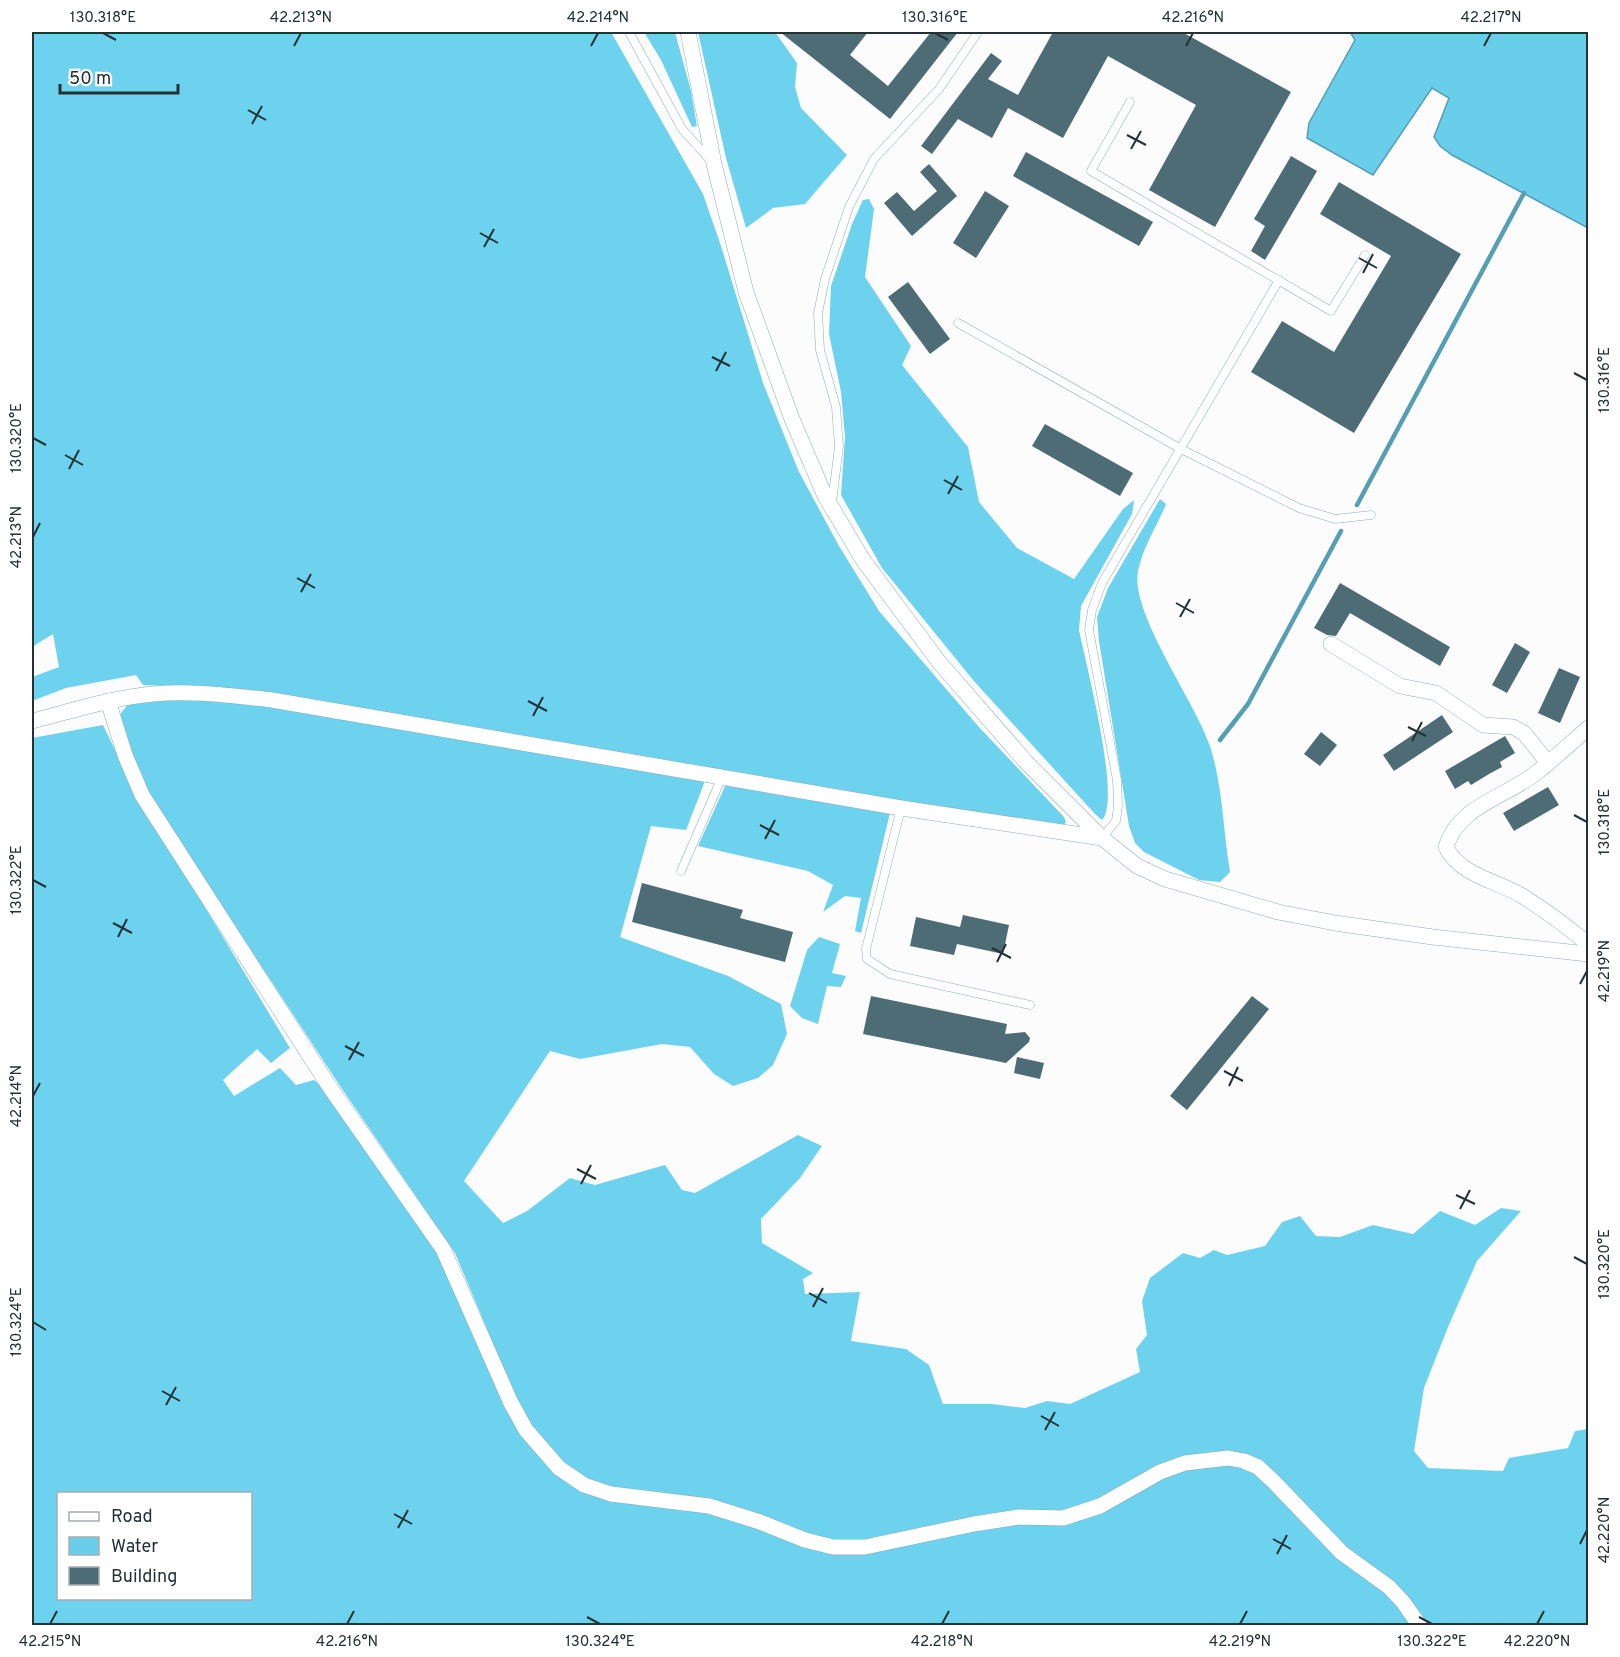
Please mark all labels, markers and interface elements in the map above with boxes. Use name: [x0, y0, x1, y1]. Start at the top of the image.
text: 130.318°E: [70, 9, 136, 28]
text: 42.213°N: [270, 9, 332, 28]
text: 42.214°N: [567, 9, 629, 28]
text: 130.316°E: [902, 9, 968, 28]
text: 42.216°N: [1162, 9, 1224, 28]
text: 42.217°N: [1460, 9, 1522, 28]
scale bar: [60, 57, 178, 95]
text: 50 m: [69, 68, 111, 91]
text: 130.316°E: [1596, 347, 1615, 413]
text: 130.320°E: [8, 403, 27, 473]
text: 42.213°N: [8, 506, 27, 568]
text: 130.318°E: [1596, 789, 1615, 855]
text: 130.322°E: [8, 845, 27, 915]
text: 42.219°N: [1596, 940, 1615, 1002]
text: 42.214°N: [8, 1065, 27, 1127]
text: 130.320°E: [1596, 1229, 1615, 1299]
text: 130.324°E: [8, 1287, 27, 1357]
legend: [57, 1492, 252, 1600]
text: 42.220°N: [1596, 1497, 1615, 1563]
text: Road: [111, 1506, 153, 1529]
text: Water: [111, 1536, 158, 1559]
text: Building: [111, 1566, 177, 1589]
text: 42.215°N: [19, 1633, 81, 1652]
text: 42.216°N: [316, 1633, 378, 1652]
text: 130.324°E: [565, 1633, 635, 1652]
text: 42.218°N: [911, 1633, 973, 1652]
text: 42.219°N: [1209, 1633, 1271, 1652]
text: 130.322°E: [1397, 1633, 1467, 1652]
text: 42.220°N: [1504, 1633, 1570, 1652]

